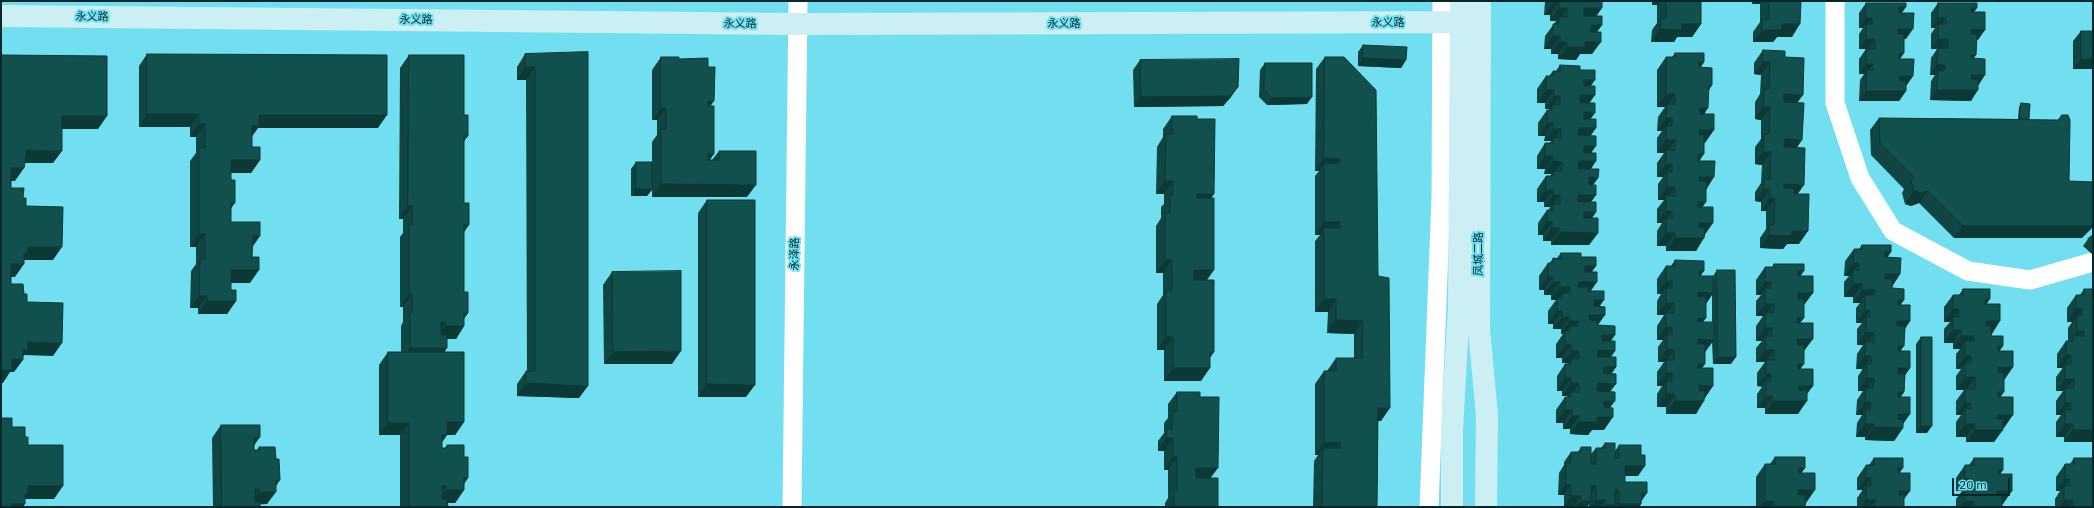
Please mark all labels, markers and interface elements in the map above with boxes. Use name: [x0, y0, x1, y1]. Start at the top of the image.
street label: 永义路: [75, 10, 109, 24]
street label: 永义路: [399, 13, 433, 27]
street label: 永义路: [1372, 16, 1404, 30]
street label: 永义路: [723, 17, 757, 31]
street label: 永义路: [1048, 17, 1080, 31]
street label: 凤城二路: [1472, 232, 1486, 276]
street label: 永泽路: [788, 237, 802, 271]
scale bar: [1954, 470, 2012, 496]
text: 20 m: [1959, 477, 1987, 492]

